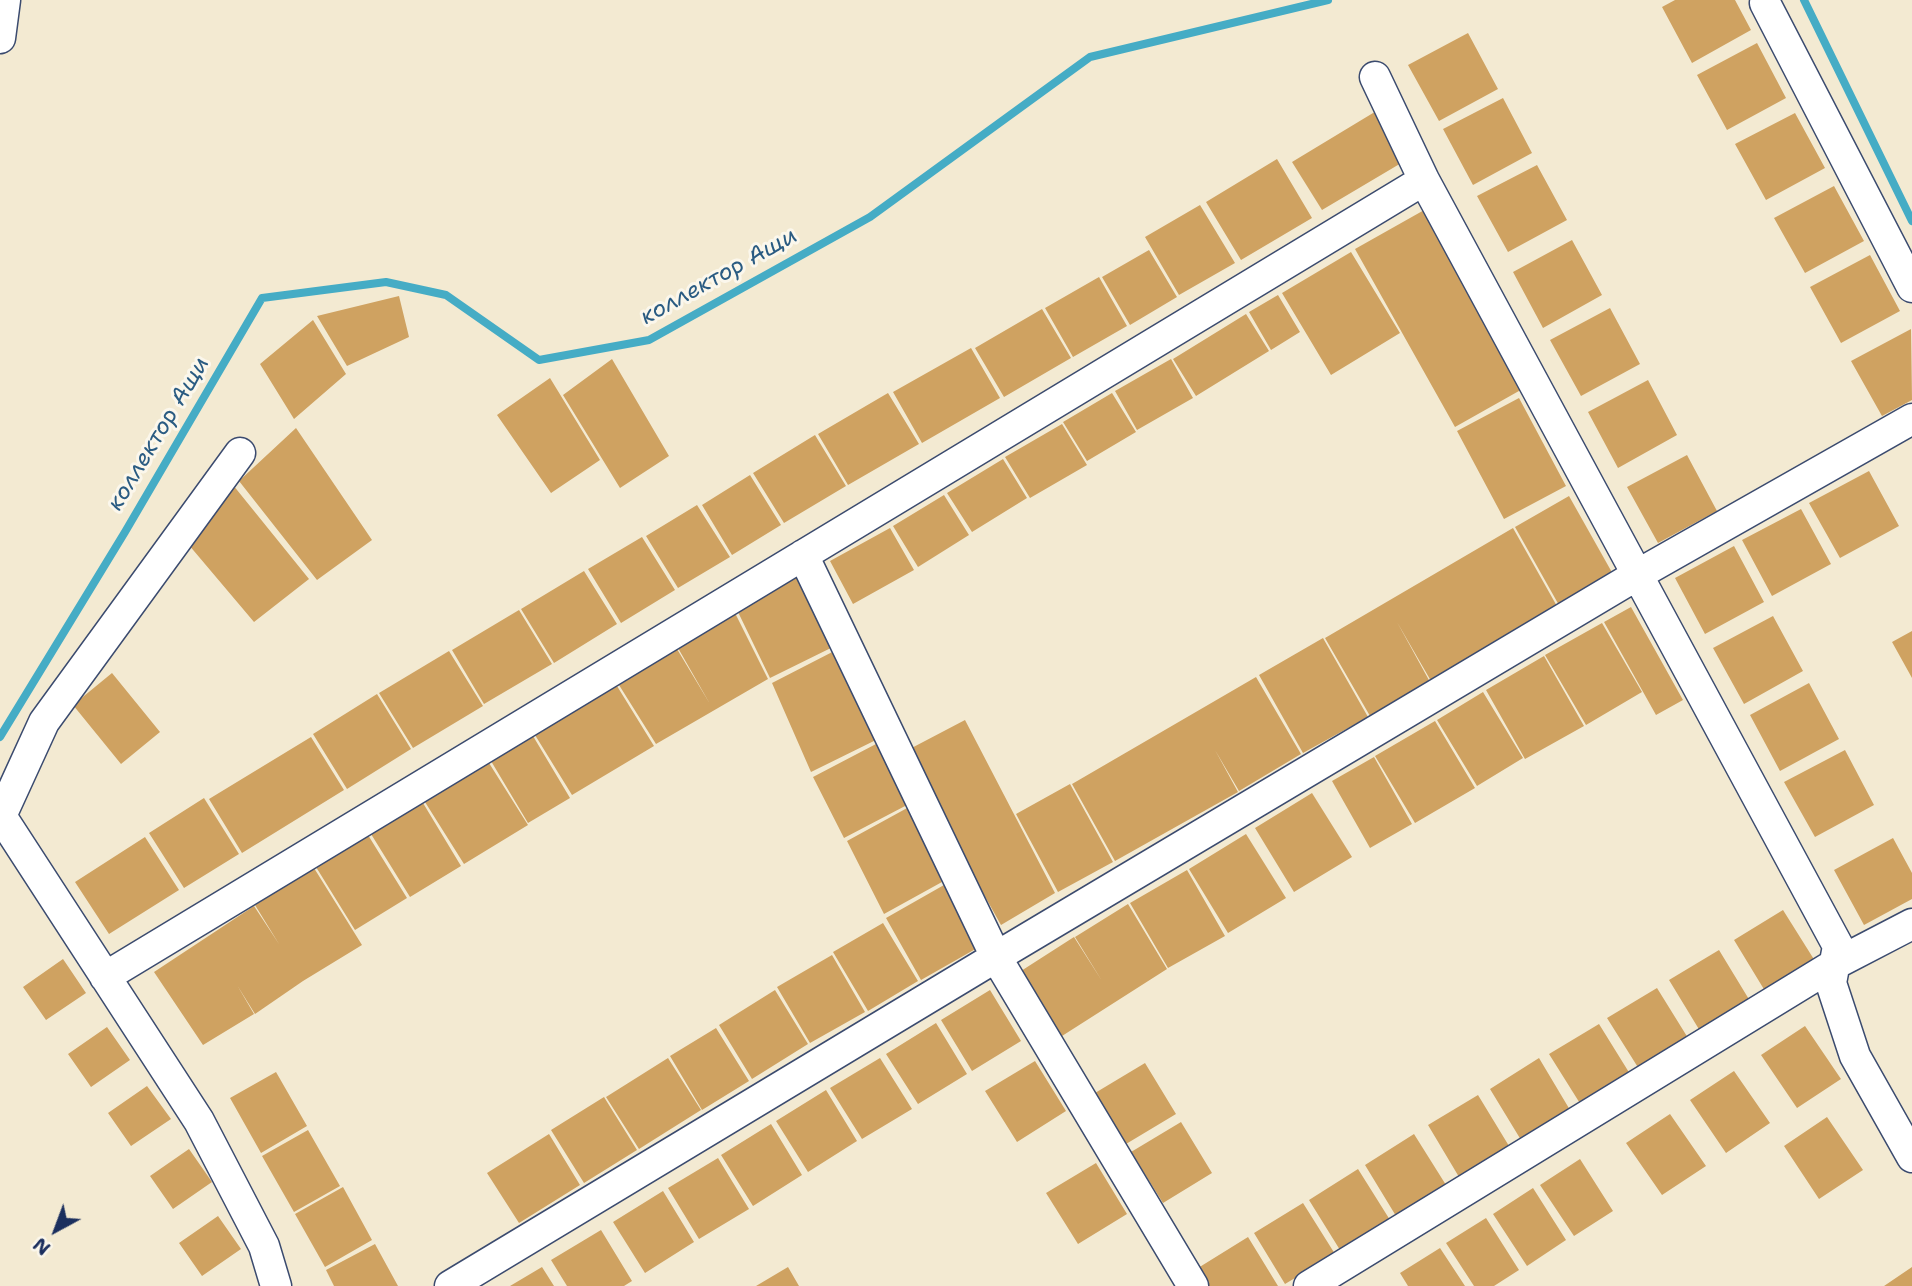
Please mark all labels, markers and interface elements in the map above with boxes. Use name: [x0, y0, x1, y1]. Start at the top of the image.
water label: коллектор Ащи: [636, 223, 802, 331]
water label: коллектор Ащи: [102, 352, 216, 516]
north arrow: [21, 1195, 91, 1265]
text: N: [28, 1232, 56, 1261]

